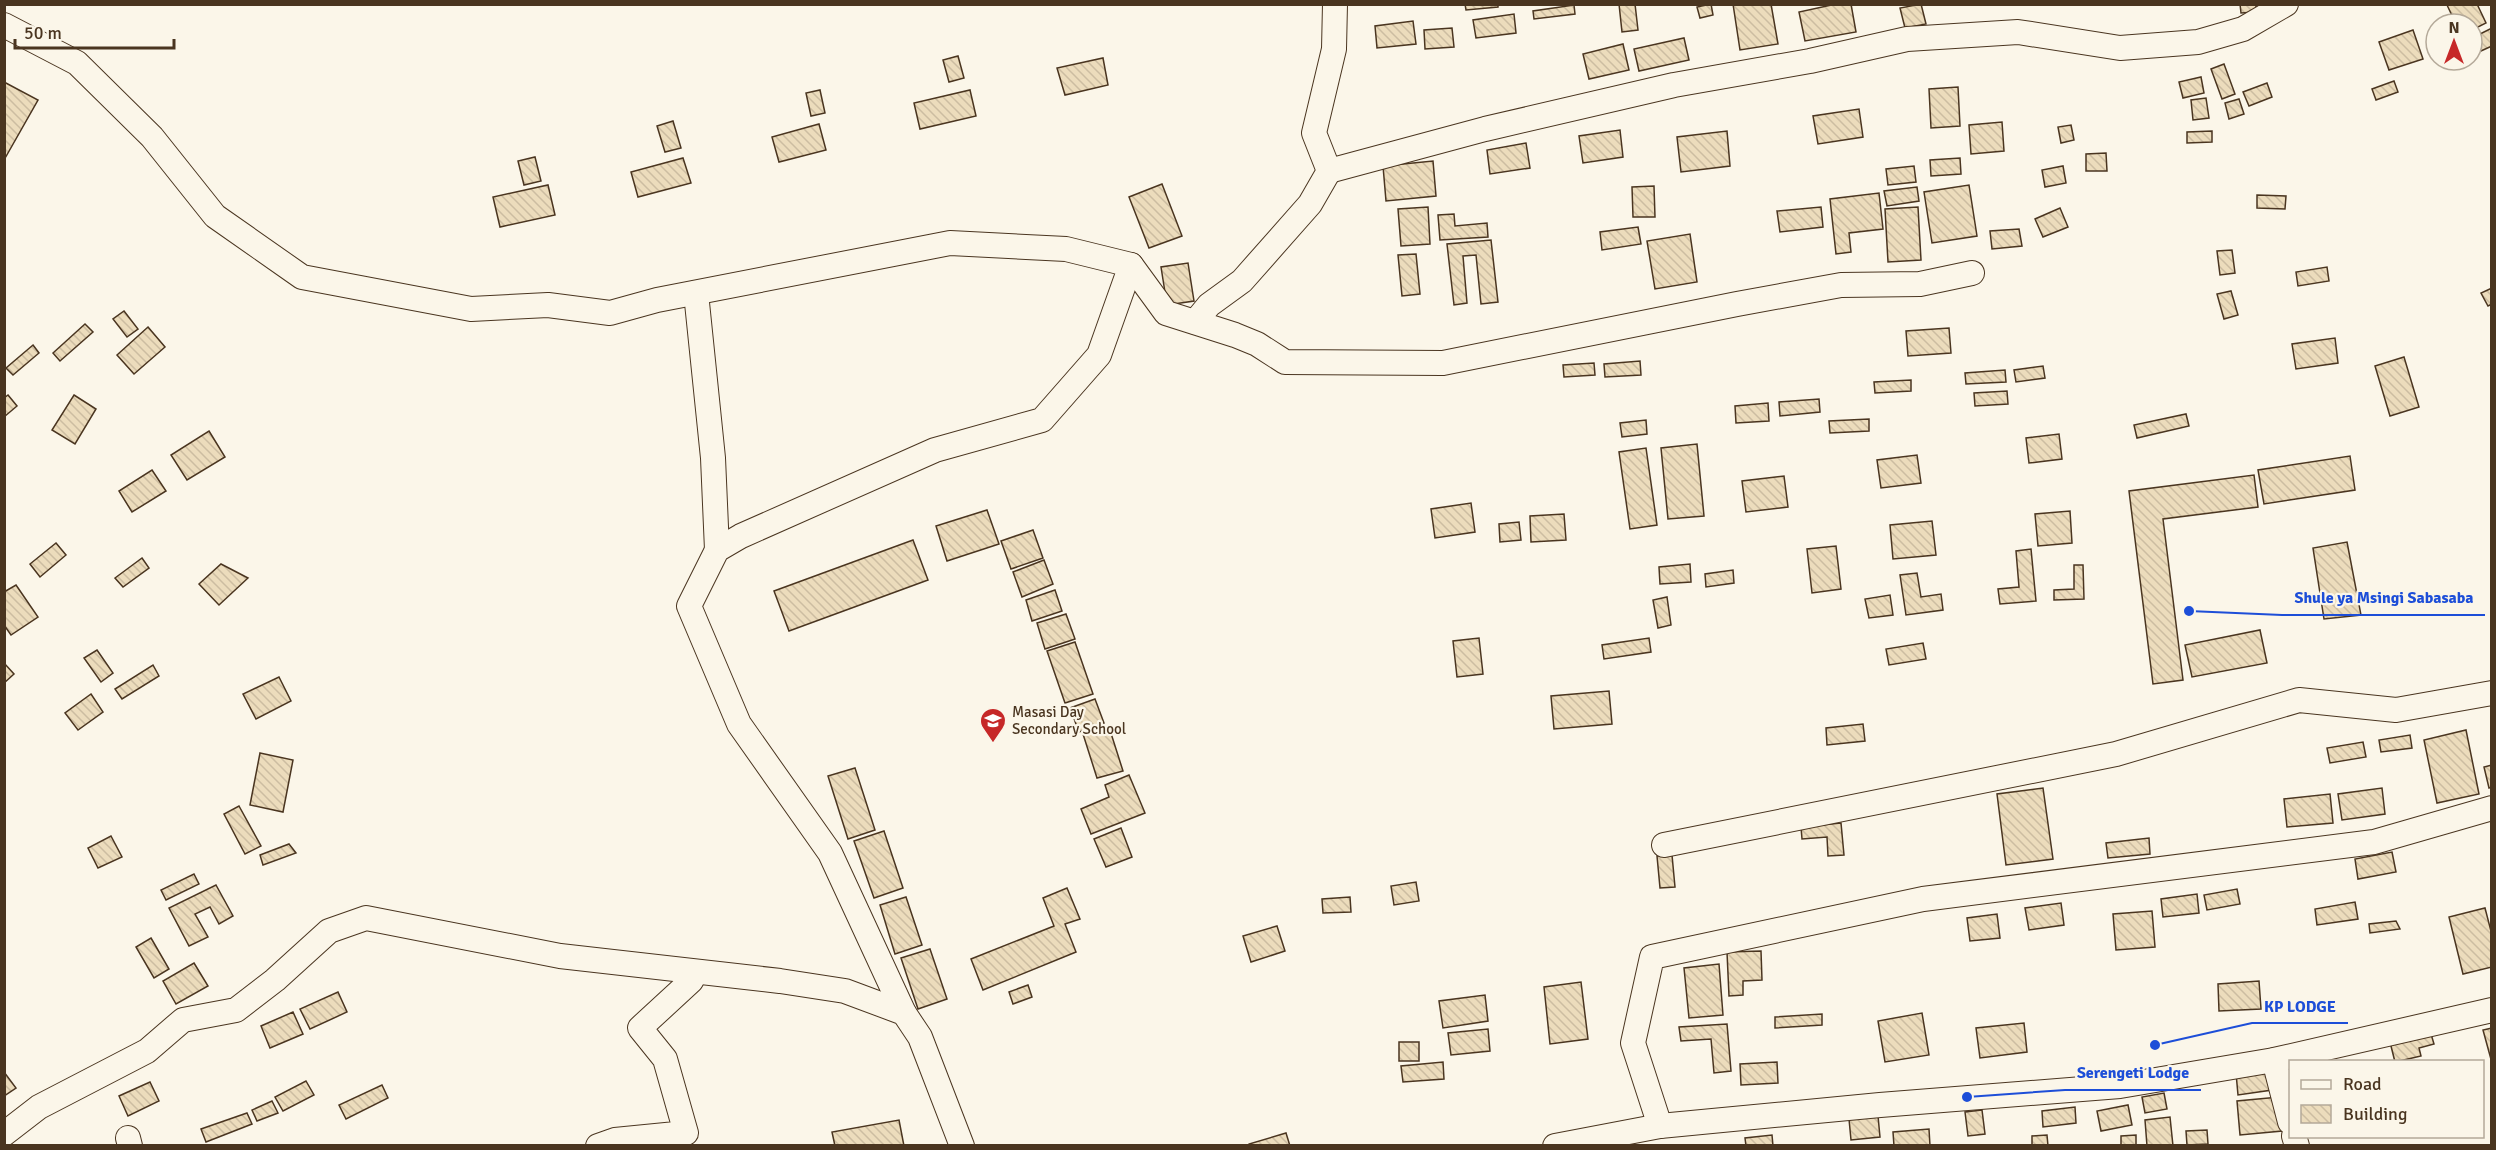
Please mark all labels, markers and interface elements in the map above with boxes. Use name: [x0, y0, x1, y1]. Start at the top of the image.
scale bar: [15, 12, 174, 50]
north arrow: [2424, 12, 2484, 72]
text: N: [2448, 18, 2460, 38]
text: 50 m: [24, 22, 62, 44]
callout: Shule ya Msingi Sabasaba: [2282, 581, 2485, 615]
text: Shule ya Msingi Sabasaba: [2295, 588, 2474, 608]
place label: Masasi Day Secondary School: [1012, 703, 1126, 738]
school or university icon: Masasi Day Secondary School: [978, 706, 1008, 744]
callout: KP LODGE: [2252, 989, 2348, 1023]
text: KP LODGE: [2264, 997, 2336, 1017]
callout: Serengeti Lodge: [2065, 1056, 2201, 1090]
legend: [2289, 1060, 2484, 1138]
text: Serengeti Lodge: [2077, 1063, 2189, 1083]
text: Road: [2343, 1073, 2382, 1095]
text: Building: [2343, 1103, 2407, 1125]

